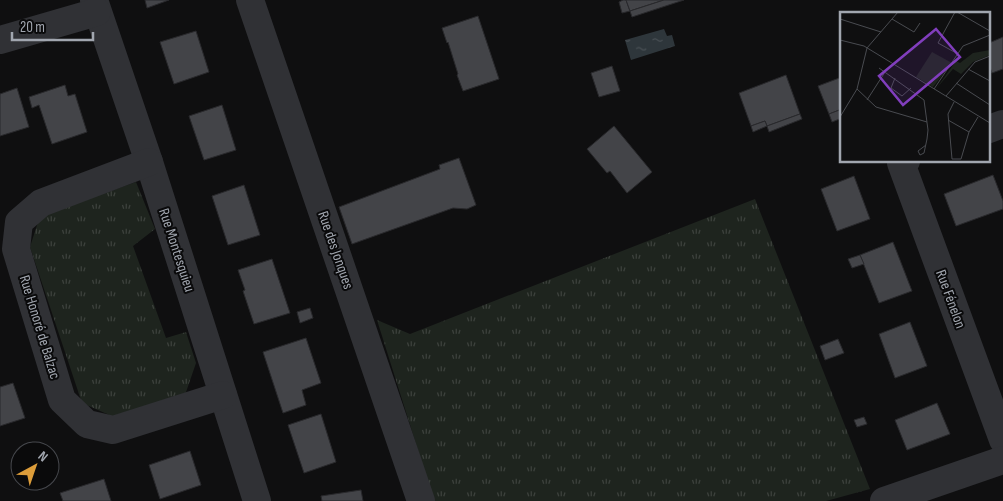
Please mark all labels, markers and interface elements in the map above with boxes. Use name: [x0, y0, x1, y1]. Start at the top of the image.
scale bar: [12, 10, 94, 42]
inset map: [840, 12, 990, 162]
text: 20 m: [20, 18, 45, 37]
street label: Rue Montesquieu: [154, 206, 199, 294]
street label: Rue des Jonques: [313, 209, 358, 292]
street label: Rue Fénelon: [931, 267, 970, 331]
street label: Rue Honoré de Balzac: [15, 273, 64, 381]
north arrow: [10, 441, 60, 491]
text: N: [35, 448, 51, 465]

